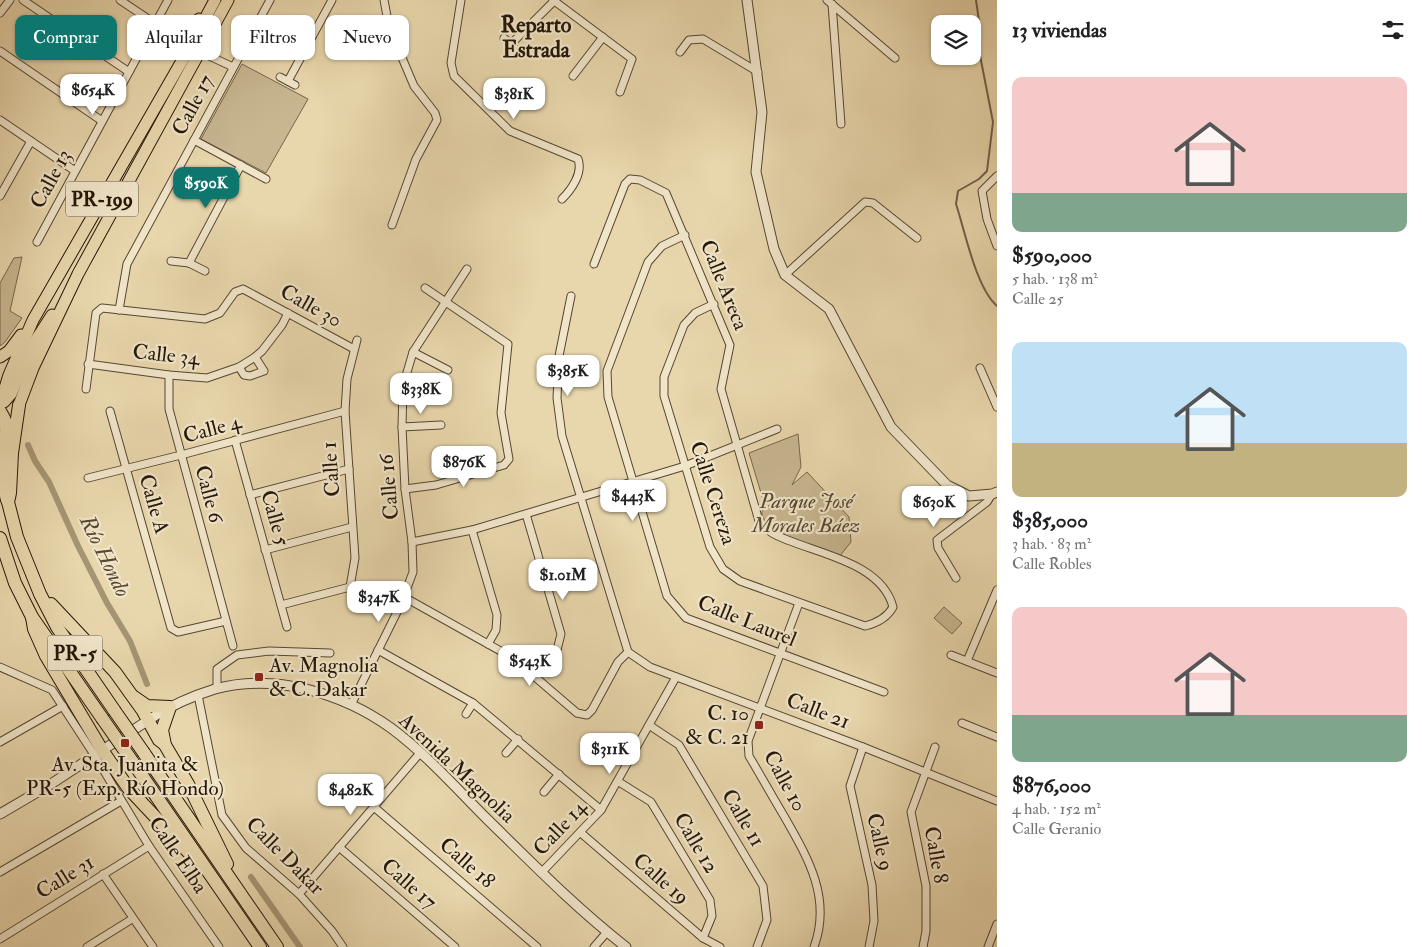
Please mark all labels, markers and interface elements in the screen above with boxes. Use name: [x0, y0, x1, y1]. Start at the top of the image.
district label: Reparto Estrada: [501, 11, 572, 64]
chip: Comprar: [15, 15, 117, 60]
chip: Alquilar: [127, 15, 221, 60]
chip: Filtros: [231, 15, 315, 60]
chip: Nuevo: [325, 15, 409, 60]
map controls: [931, 15, 981, 65]
button: layers: [931, 15, 981, 65]
icon: filters: [1379, 16, 1407, 44]
text: 13 viviendas: [1012, 17, 1107, 44]
street label: Calle 17: [166, 70, 220, 140]
pin: $654K: [58, 74, 128, 116]
pin: $381K: [479, 78, 549, 120]
text: $654K: [71, 80, 115, 100]
text: $381K: [494, 84, 534, 104]
icon: home: [1165, 109, 1255, 199]
street label: Calle 13: [24, 145, 78, 213]
pin: $590K: [171, 166, 241, 209]
text: $590K: [184, 173, 228, 193]
road number: PR-199: [66, 182, 138, 216]
street label: Calle Areca: [694, 236, 754, 334]
text: $590,000: [1012, 242, 1092, 269]
text: 5 hab. · 138 m²: [1012, 269, 1098, 289]
street label: Calle 30: [275, 278, 347, 334]
text: Calle 25: [1012, 289, 1064, 309]
street label: Calle 34: [131, 338, 202, 372]
pin: $385K: [533, 354, 603, 397]
text: $385K: [548, 361, 588, 381]
pin: $338K: [386, 372, 456, 415]
icon: home: [1165, 374, 1255, 464]
text: $338K: [401, 379, 441, 399]
street label: Calle 4: [180, 408, 246, 450]
street label: Calle Cereza: [684, 438, 743, 549]
street label: Calle 1: [316, 440, 346, 498]
pin: $876K: [429, 446, 499, 488]
street label: Calle 16: [373, 452, 405, 521]
text: $876K: [442, 452, 486, 472]
street label: Calle 6: [188, 462, 230, 527]
street label: Calle A: [133, 471, 175, 537]
pin: $443K: [598, 480, 668, 522]
text: $443K: [611, 486, 655, 506]
pin: $630K: [899, 486, 969, 528]
street label: Calle 5: [254, 487, 296, 550]
park label: Parque José Morales Báez: [750, 488, 860, 539]
text: $630K: [913, 492, 955, 512]
text: $385,000: [1012, 507, 1088, 534]
water label: Río Hondo: [73, 510, 137, 602]
text: 3 hab. · 83 m²: [1012, 534, 1091, 554]
text: Calle Robles: [1012, 554, 1091, 574]
pin: $1.01M: [522, 558, 604, 601]
text: $1.01M: [539, 565, 587, 585]
pin: $347K: [344, 580, 414, 623]
text: $347K: [358, 587, 400, 607]
street label: Calle Laurel: [694, 589, 801, 653]
road number: PR-5: [48, 636, 102, 670]
icon: home: [1165, 639, 1255, 729]
pin: $543K: [495, 644, 565, 687]
text: $543K: [509, 651, 551, 671]
place label: Av. Magnolia & C. Dakar: [268, 652, 379, 703]
marker: Av. Magnolia & C. Dakar: [253, 671, 265, 683]
street label: Calle 21: [782, 687, 854, 735]
place label: C. 10 & C. 21: [685, 700, 749, 751]
street label: Avenida Magnolia: [392, 706, 521, 829]
marker: C. 10 & C. 21: [753, 719, 765, 731]
pin: $311K: [575, 732, 645, 775]
marker: Av. Sta. Juanita & PR-5 (Exp. Río Hondo): [119, 737, 131, 749]
text: $311K: [591, 739, 629, 759]
street label: Calle 10: [757, 746, 813, 816]
place label: Av. Sta. Juanita & PR-5 (Exp. Río Hondo): [26, 751, 224, 802]
text: $876,000: [1012, 772, 1091, 799]
pin: $482K: [316, 774, 386, 816]
text: $482K: [329, 780, 373, 800]
street label: Calle 11: [715, 784, 771, 852]
street label: Calle 14: [527, 793, 594, 862]
text: 4 hab. · 152 m²: [1012, 799, 1101, 819]
street label: Calle 12: [667, 808, 725, 878]
street label: Calle 9: [860, 810, 900, 874]
street label: Calle Elba: [142, 811, 214, 899]
street label: Calle Dakar: [240, 811, 330, 901]
text: Calle Geranio: [1012, 819, 1101, 839]
street label: Calle 8: [918, 824, 954, 886]
street label: Calle 18: [434, 831, 501, 895]
street label: Calle 19: [627, 847, 695, 911]
street label: Calle 31: [31, 849, 99, 905]
street label: Calle 17: [376, 853, 443, 916]

